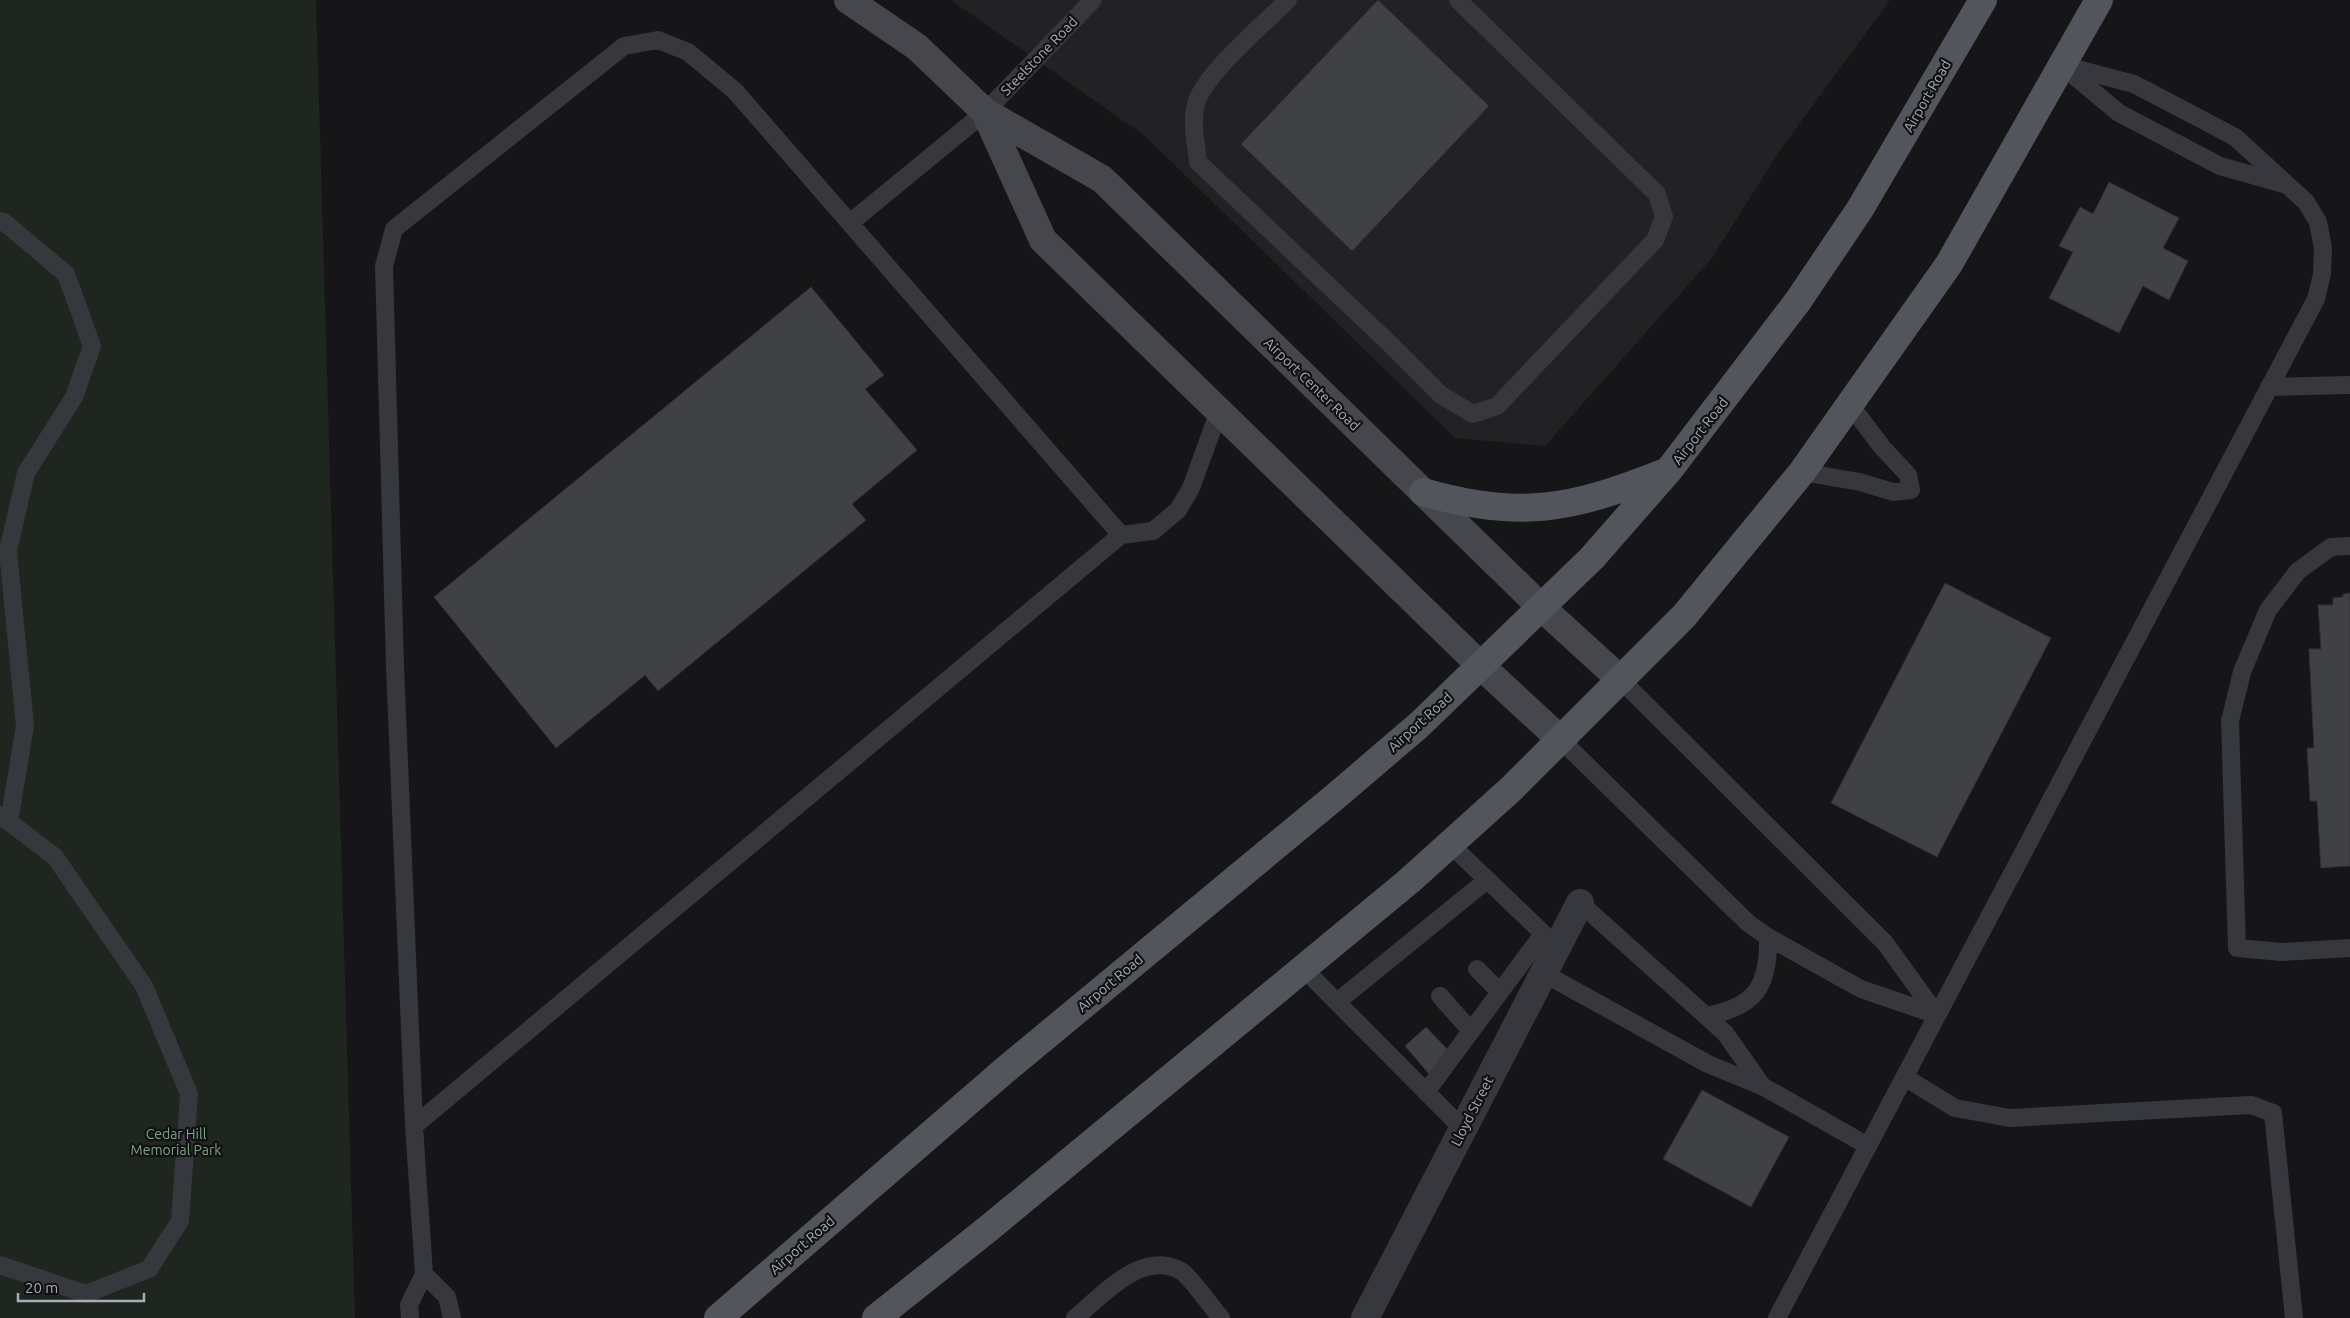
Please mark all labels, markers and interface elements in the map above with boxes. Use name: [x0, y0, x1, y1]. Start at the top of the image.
street label: Steelstone Road: [998, 13, 1080, 99]
street label: Airport Road: [1900, 57, 1954, 135]
street label: Airport Center Road: [1261, 334, 1363, 434]
street label: Airport Road: [1669, 394, 1731, 468]
street label: Airport Road: [1385, 689, 1455, 755]
street label: Airport Road: [1074, 951, 1146, 1015]
street label: Lloyd Street: [1448, 1073, 1497, 1149]
park label: Cedar Hill Memorial Park: [131, 1126, 221, 1158]
street label: Airport Road: [766, 1213, 838, 1277]
scale bar: [18, 1270, 144, 1302]
text: 20 m: [25, 1279, 58, 1296]

